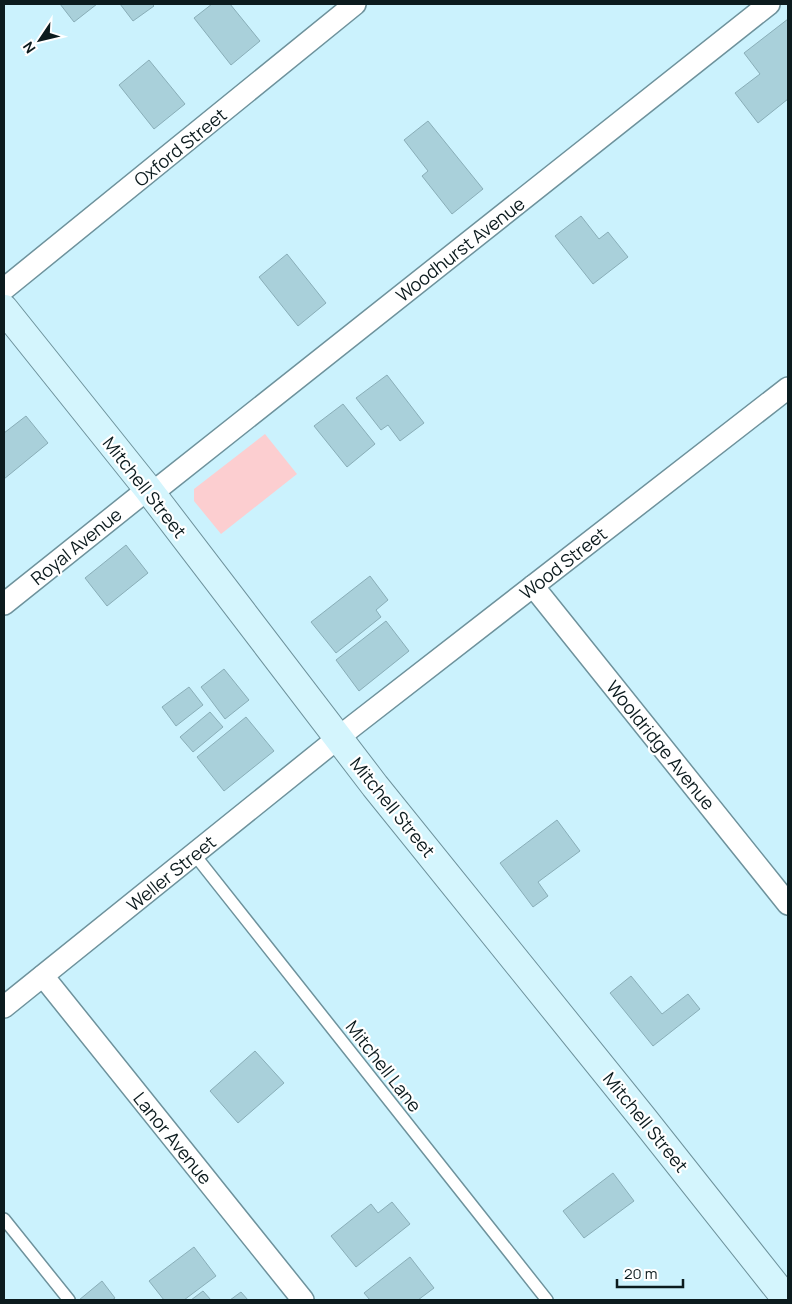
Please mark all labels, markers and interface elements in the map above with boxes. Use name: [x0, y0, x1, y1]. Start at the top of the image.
north arrow: [15, 15, 65, 65]
text: N: [18, 38, 40, 57]
street label: Oxford Street: [129, 102, 231, 192]
street label: Woodhurst Avenue: [391, 191, 529, 307]
street label: Mitchell Street: [98, 431, 192, 543]
street label: Royal Avenue: [26, 502, 126, 590]
street label: Wood Street: [515, 521, 611, 605]
street label: Wooldridge Avenue: [601, 675, 721, 815]
street label: Mitchell Street: [345, 752, 441, 862]
street label: Weller Street: [121, 830, 221, 916]
street label: Mitchell Lane: [341, 1015, 427, 1117]
street label: Mitchell Street: [598, 1067, 694, 1177]
street label: Lanor Avenue: [128, 1087, 218, 1189]
scale bar: [617, 1256, 683, 1288]
text: 20 m: [624, 1263, 657, 1284]

